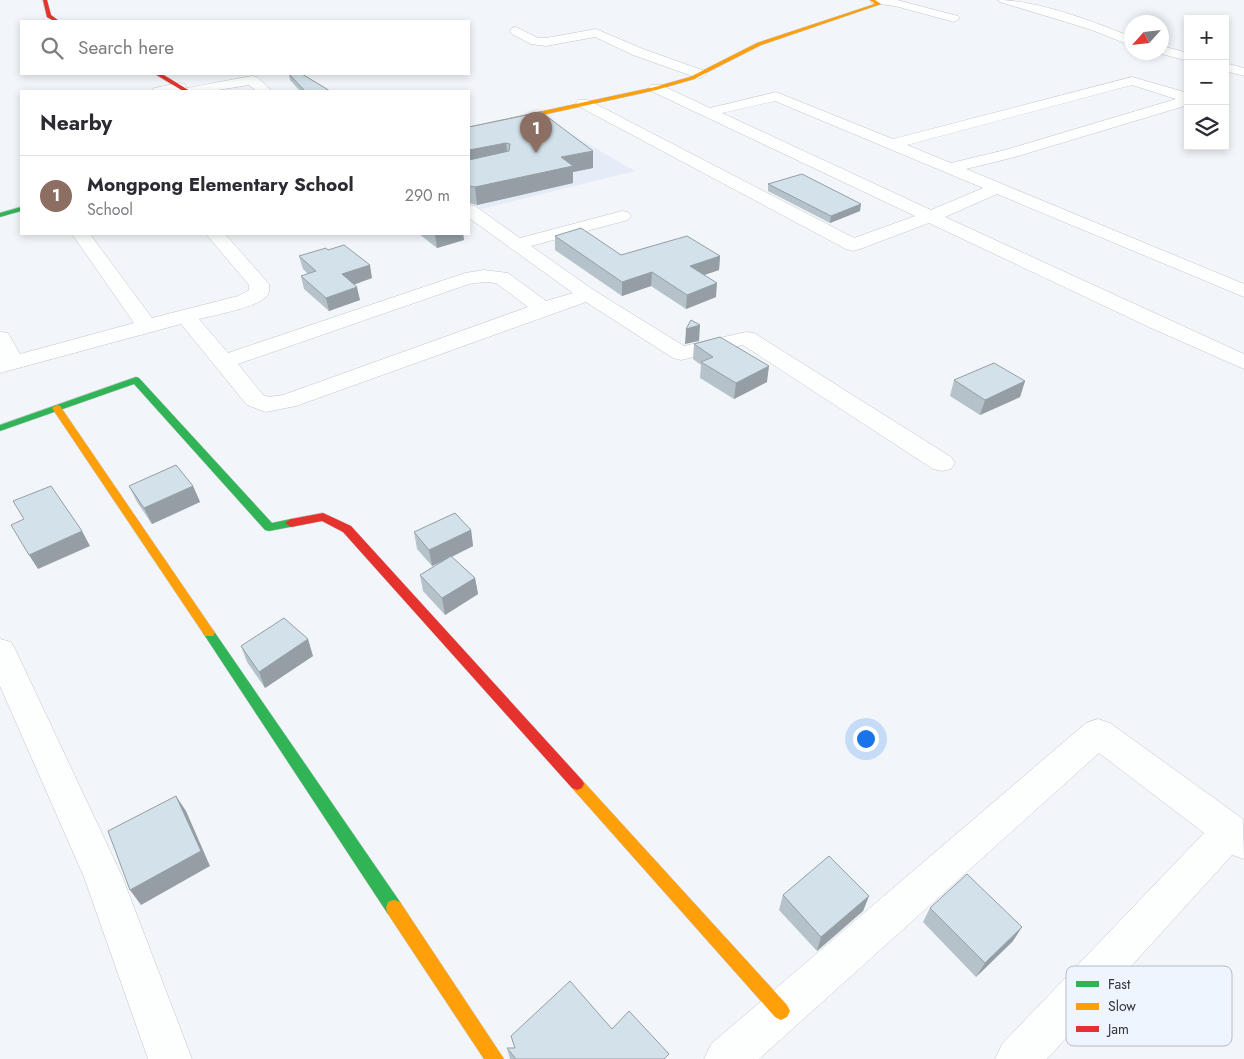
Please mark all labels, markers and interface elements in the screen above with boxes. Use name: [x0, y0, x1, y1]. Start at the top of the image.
north arrow: [1124, 15, 1169, 60]
map controls: [1184, 15, 1229, 150]
button: +: [1184, 15, 1229, 60]
search box: [20, 20, 470, 75]
icon: search: [38, 34, 66, 62]
text: Search here: [78, 34, 174, 61]
button: −: [1184, 60, 1229, 105]
button: layers: [1184, 105, 1229, 150]
text: Nearby: [40, 108, 112, 138]
pin: 1: [520, 112, 552, 153]
text: Mongpong Elementary School: [87, 171, 354, 198]
text: 1: [52, 184, 60, 207]
text: 290 m: [405, 184, 450, 207]
text: School: [87, 198, 133, 221]
your location: [853, 726, 879, 752]
legend: [1066, 966, 1232, 1046]
text: Fast: [1108, 974, 1131, 994]
text: Slow: [1108, 996, 1136, 1016]
text: Jam: [1106, 1019, 1129, 1039]

